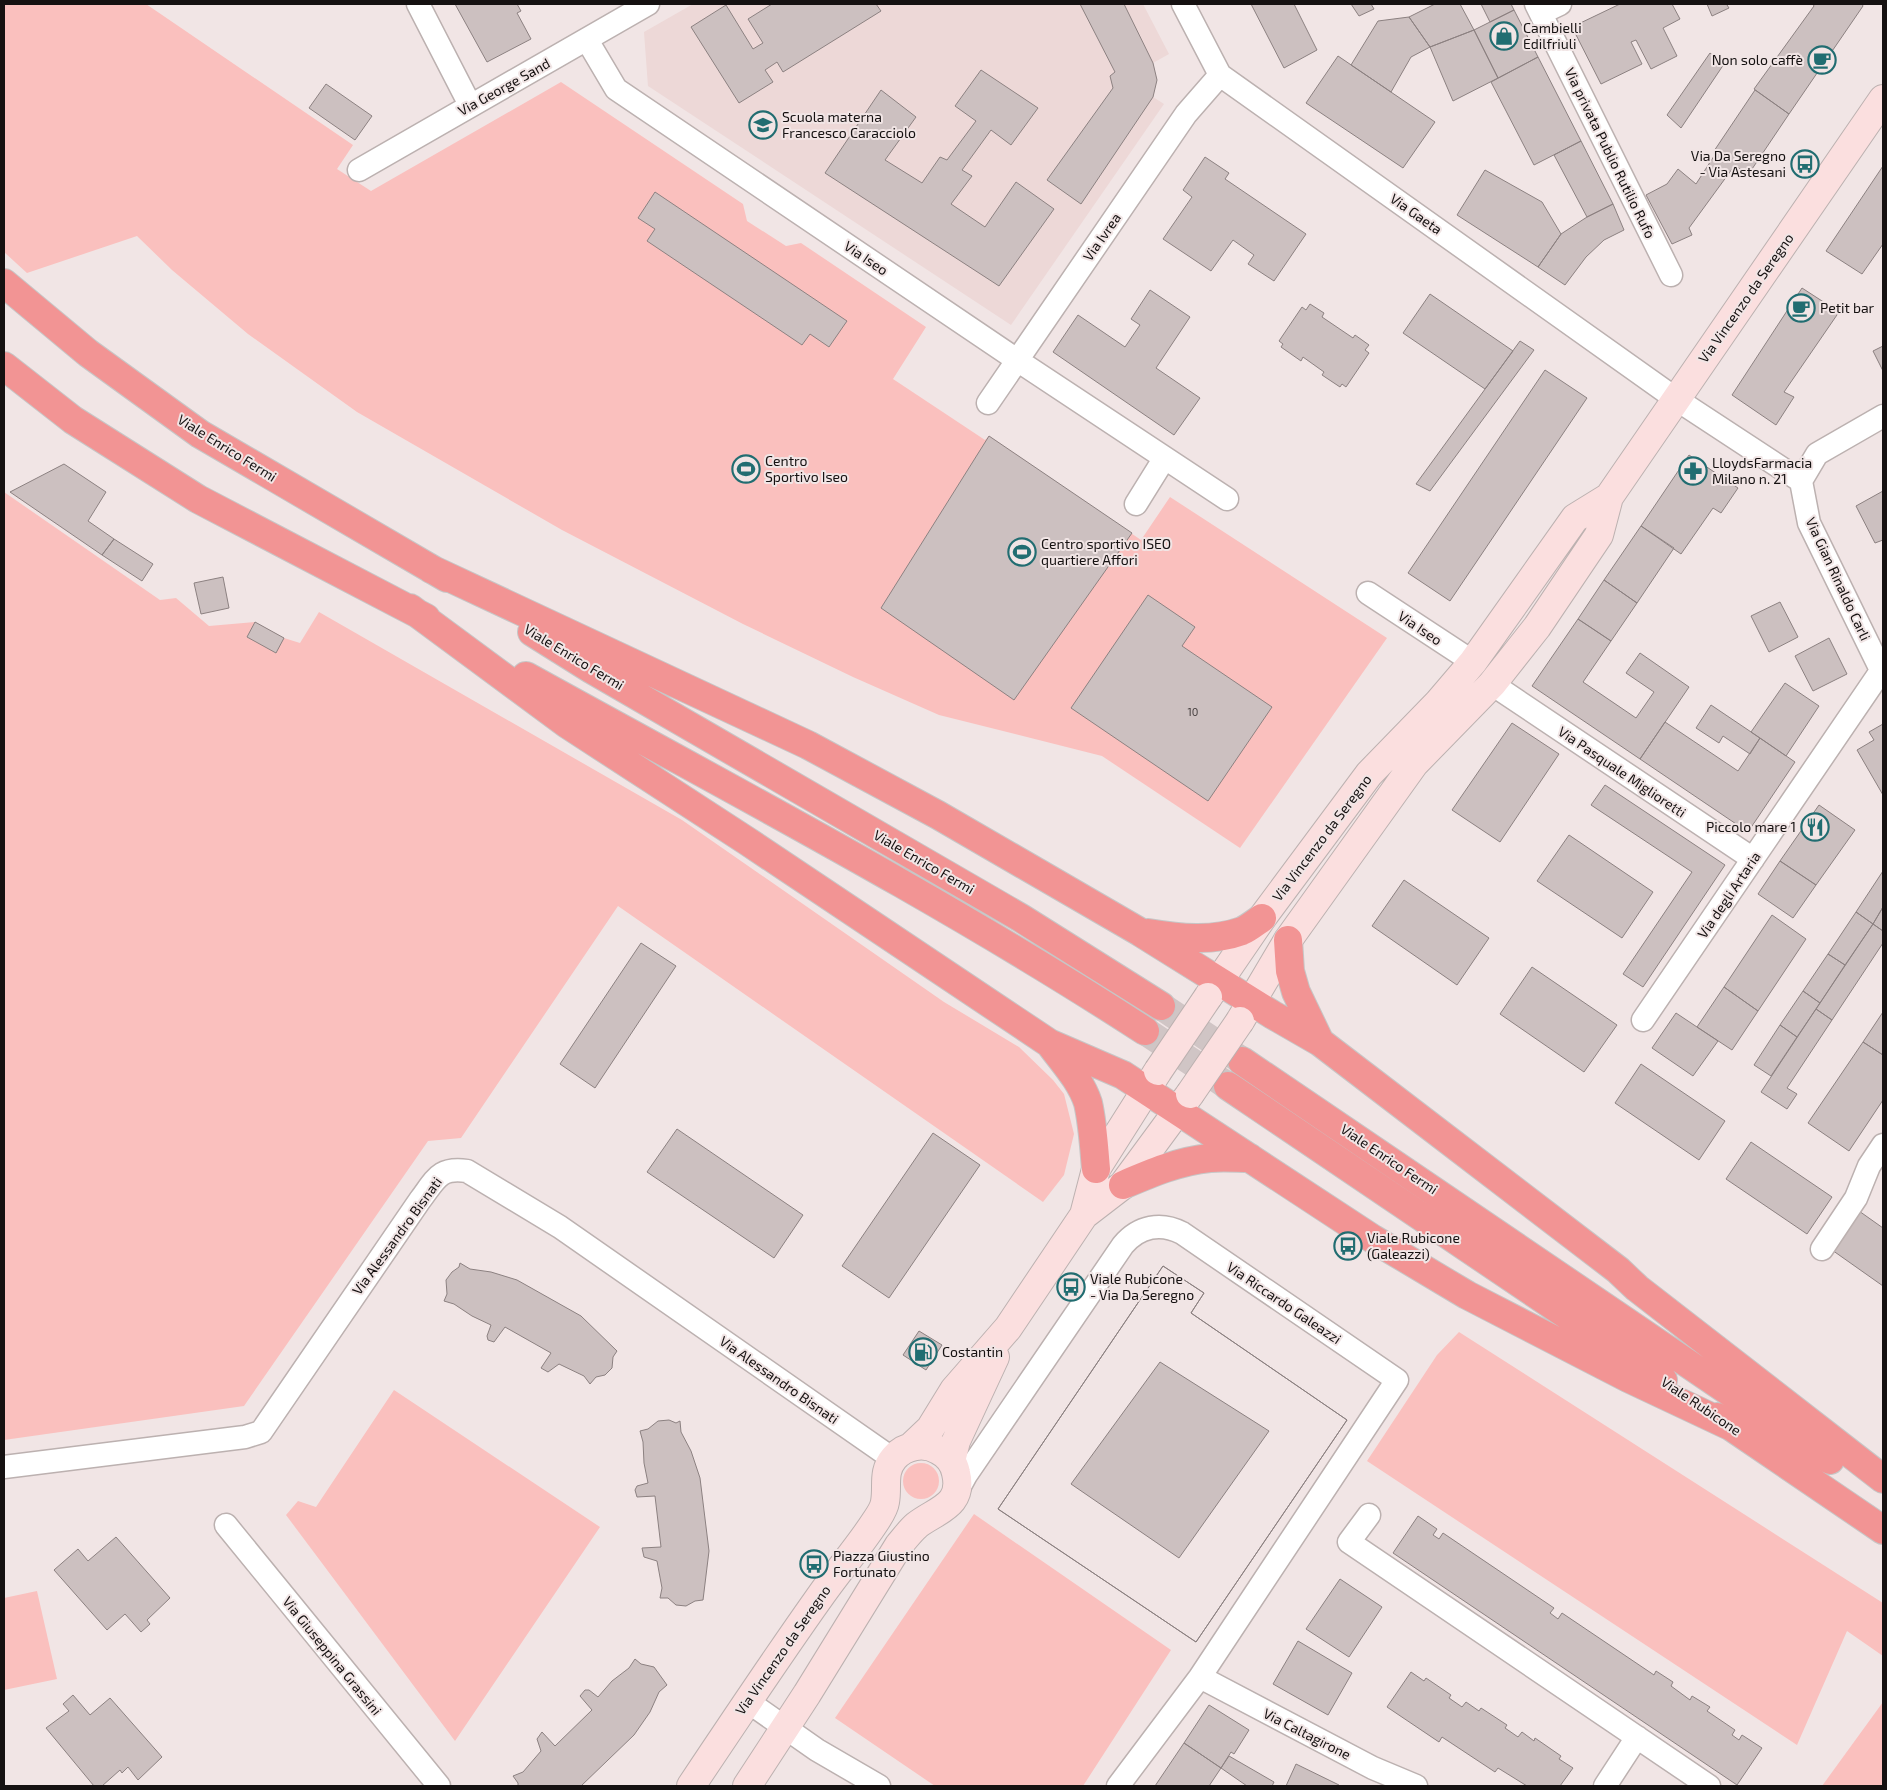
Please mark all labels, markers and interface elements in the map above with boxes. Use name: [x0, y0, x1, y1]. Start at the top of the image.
place label: Cambielli Edilfriuli: [1523, 19, 1582, 52]
shop icon: Cambielli Edilfriuli: [1489, 21, 1519, 51]
cafe icon: Non solo caffè: [1807, 45, 1837, 75]
place label: Non solo caffè: [1712, 51, 1803, 68]
street label: Via George Sand: [455, 54, 553, 119]
street label: Via privata Publio Rutilio Rufo: [1562, 65, 1659, 241]
place label: Scuola materna Francesco Caracciolo: [782, 108, 916, 141]
school or university icon: Scuola materna Francesco Caracciolo: [748, 110, 778, 140]
place label: Via Da Seregno - Via Astesani: [1691, 147, 1786, 180]
bus stop icon: Via Da Seregno - Via Astesani: [1790, 149, 1820, 179]
street label: Via Gaeta: [1387, 189, 1446, 238]
street label: Via Ivrea: [1079, 210, 1124, 264]
street label: Via Vincenzo da Seregno: [1694, 230, 1797, 366]
street label: Via Iseo: [841, 237, 891, 278]
cafe icon: Petit bar: [1786, 293, 1816, 323]
place label: Petit bar: [1820, 299, 1875, 316]
street label: Viale Enrico Fermi: [175, 410, 280, 485]
place label: Centro Sportivo Iseo: [765, 452, 848, 485]
sports icon: Centro Sportivo Iseo: [731, 454, 761, 484]
place label: LloydsFarmacia Milano n. 21: [1712, 454, 1812, 487]
pharmacy icon: LloydsFarmacia Milano n. 21: [1678, 456, 1708, 486]
street label: Via Gian Rinaldo Carli: [1802, 514, 1874, 643]
place label: Centro sportivo ISEO quartiere Affori: [1041, 535, 1171, 568]
sports icon: Centro sportivo ISEO quartiere Affori: [1007, 537, 1037, 567]
street label: Via Iseo: [1395, 607, 1445, 648]
street label: Viale Enrico Fermi: [521, 620, 627, 693]
house number: 10: [1187, 705, 1199, 718]
street label: Via Pasquale Miglioretti: [1555, 722, 1689, 821]
street label: Via Vincenzo da Seregno: [1268, 771, 1375, 904]
restaurant icon: Piccolo mare 1: [1800, 812, 1830, 842]
place label: Piccolo mare 1: [1706, 818, 1796, 835]
street label: Viale Enrico Fermi: [871, 826, 978, 897]
street label: Via degli Artaria: [1693, 848, 1764, 941]
street label: Viale Enrico Fermi: [1337, 1120, 1441, 1197]
street label: Via Alessandro Bisnati: [348, 1174, 445, 1298]
place label: Viale Rubicone (Galeazzi): [1367, 1229, 1460, 1262]
bus stop icon: Viale Rubicone (Galeazzi): [1333, 1231, 1363, 1261]
street label: Via Riccardo Galeazzi: [1224, 1258, 1345, 1347]
place label: Viale Rubicone - Via Da Seregno: [1090, 1270, 1194, 1303]
bus stop icon: Viale Rubicone - Via Da Seregno: [1056, 1272, 1086, 1302]
street label: Via Alessandro Bisnati: [717, 1332, 842, 1427]
fuel station icon: Costantin: [908, 1337, 938, 1367]
place label: Costantin: [942, 1343, 1003, 1360]
street label: Viale Rubicone: [1658, 1373, 1745, 1439]
place label: Piazza Giustino Fortunato: [833, 1547, 930, 1580]
bus stop icon: Piazza Giustino Fortunato: [799, 1549, 829, 1579]
street label: Via Vincenzo da Seregno: [731, 1582, 834, 1718]
street label: Via Giuseppina Grassini: [279, 1593, 385, 1718]
street label: Via Caltagirone: [1261, 1704, 1354, 1763]

